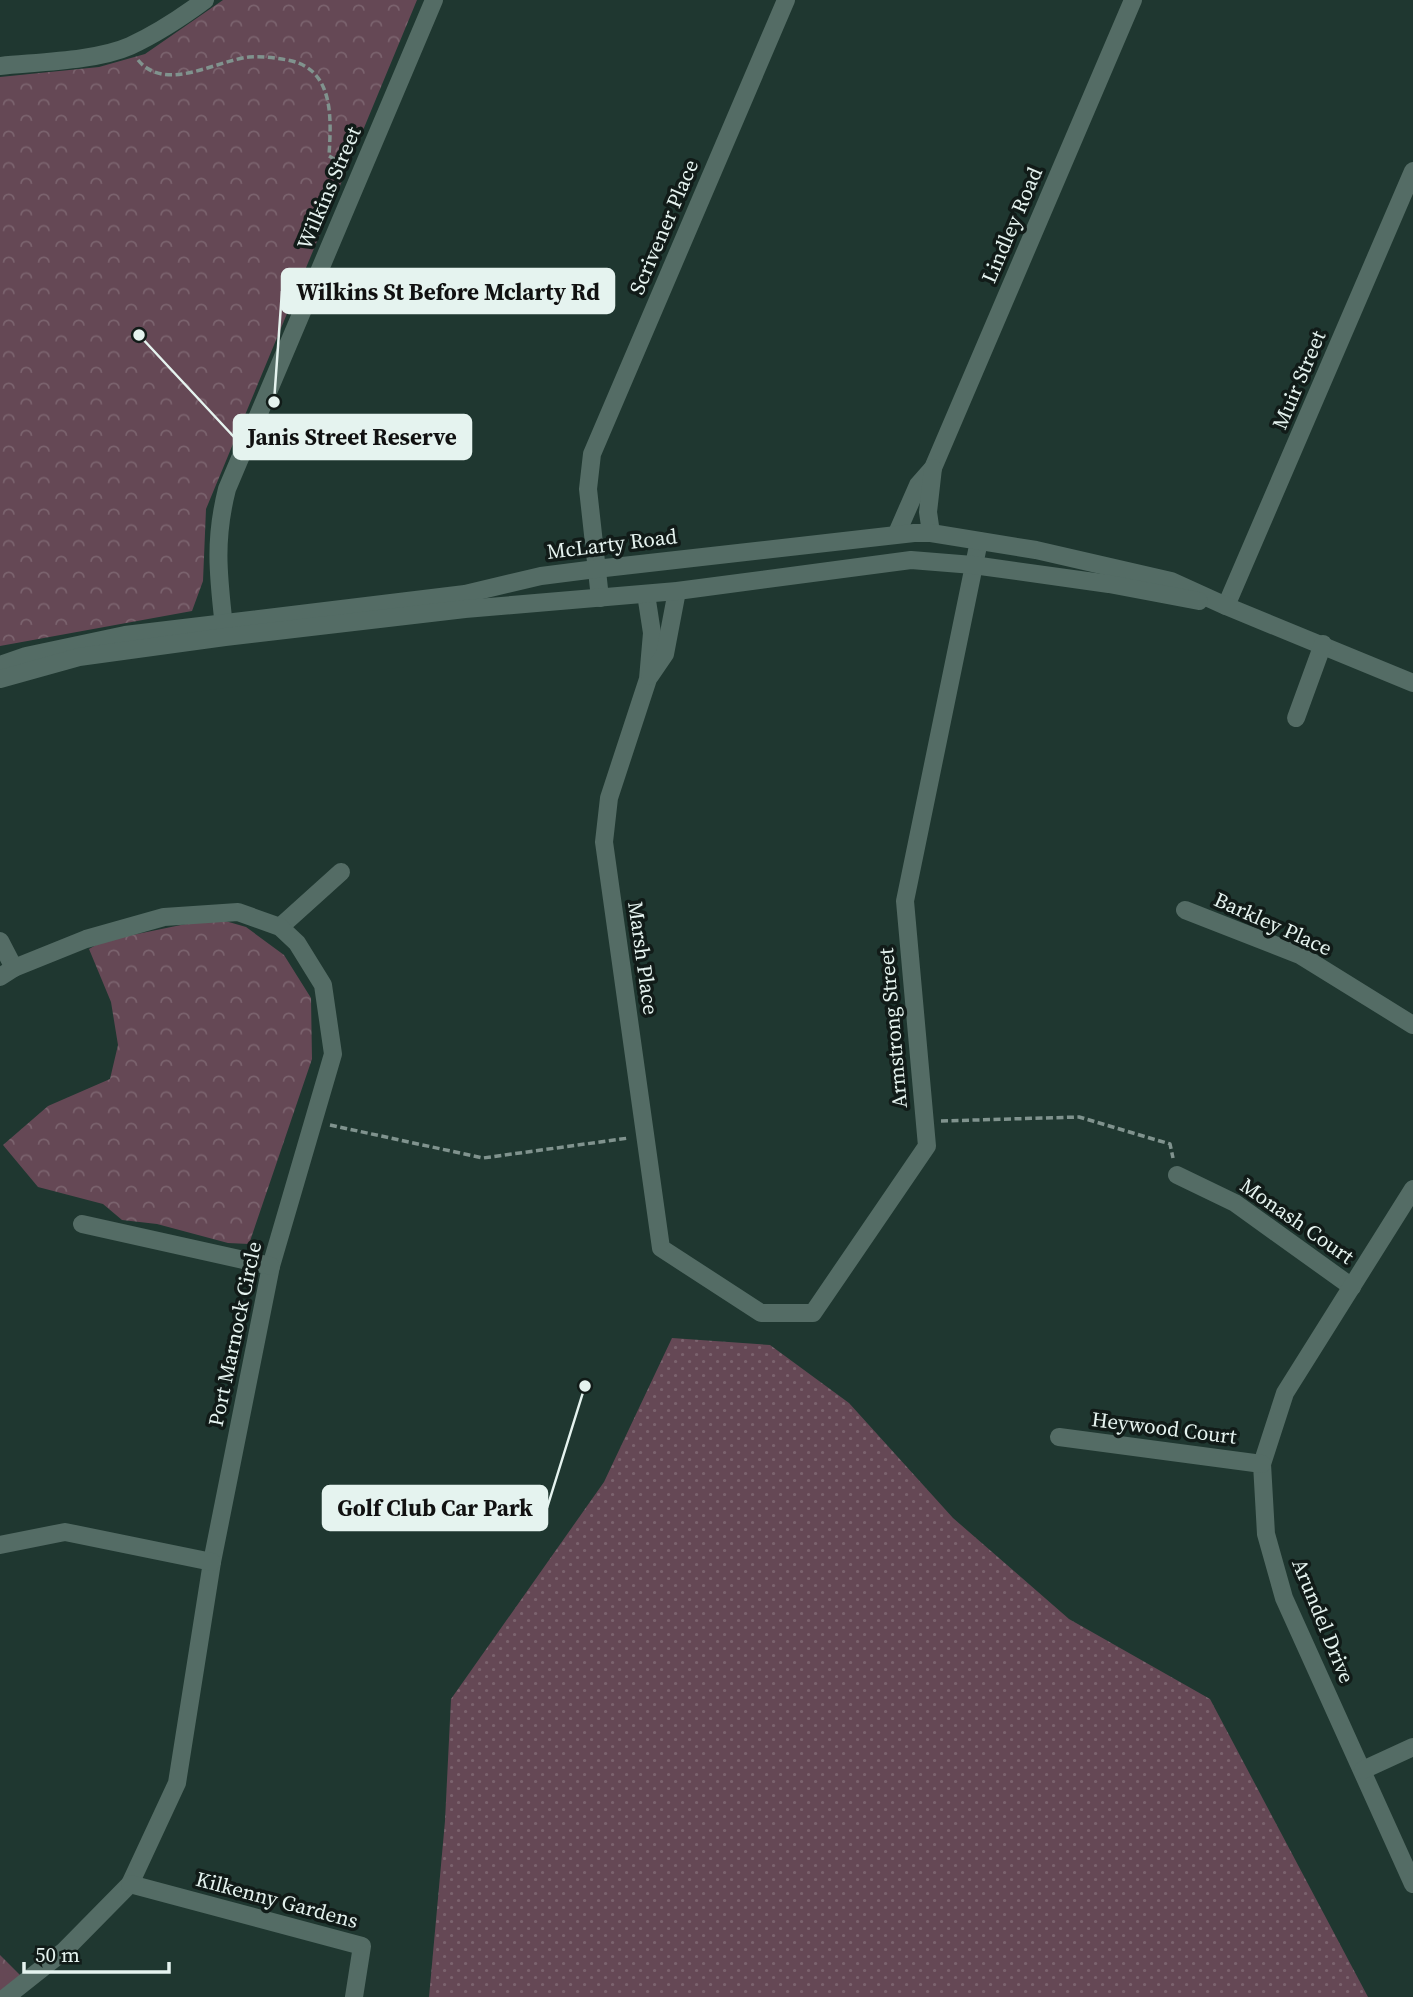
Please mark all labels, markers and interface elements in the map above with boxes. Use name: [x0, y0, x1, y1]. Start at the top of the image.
street label: Wilkins Street: [290, 122, 368, 254]
street label: Scrivener Place: [622, 155, 705, 299]
street label: Lindley Road: [974, 162, 1049, 287]
callout: Wilkins St Before Mclarty Rd: [282, 269, 614, 313]
text: Wilkins St Before Mclarty Rd: [296, 276, 600, 308]
street label: Muir Street: [1265, 326, 1332, 434]
callout: Janis Street Reserve: [234, 415, 471, 459]
text: Janis Street Reserve: [245, 421, 457, 453]
street label: McLarty Road: [545, 521, 679, 566]
street label: Barkley Place: [1210, 885, 1337, 962]
street label: Marsh Place: [621, 899, 666, 1017]
street label: Armstrong Street: [871, 947, 914, 1109]
street label: Monash Court: [1235, 1171, 1360, 1271]
street label: Port Marnock Circle: [201, 1239, 268, 1429]
street label: Heywood Court: [1090, 1404, 1238, 1451]
callout: Golf Club Car Park: [323, 1486, 547, 1530]
text: Golf Club Car Park: [337, 1492, 533, 1524]
street label: Arundel Drive: [1285, 1554, 1362, 1687]
street label: Kilkenny Gardens: [193, 1864, 361, 1935]
scale bar: [24, 1930, 170, 1974]
text: 50 m: [35, 1940, 80, 1969]

